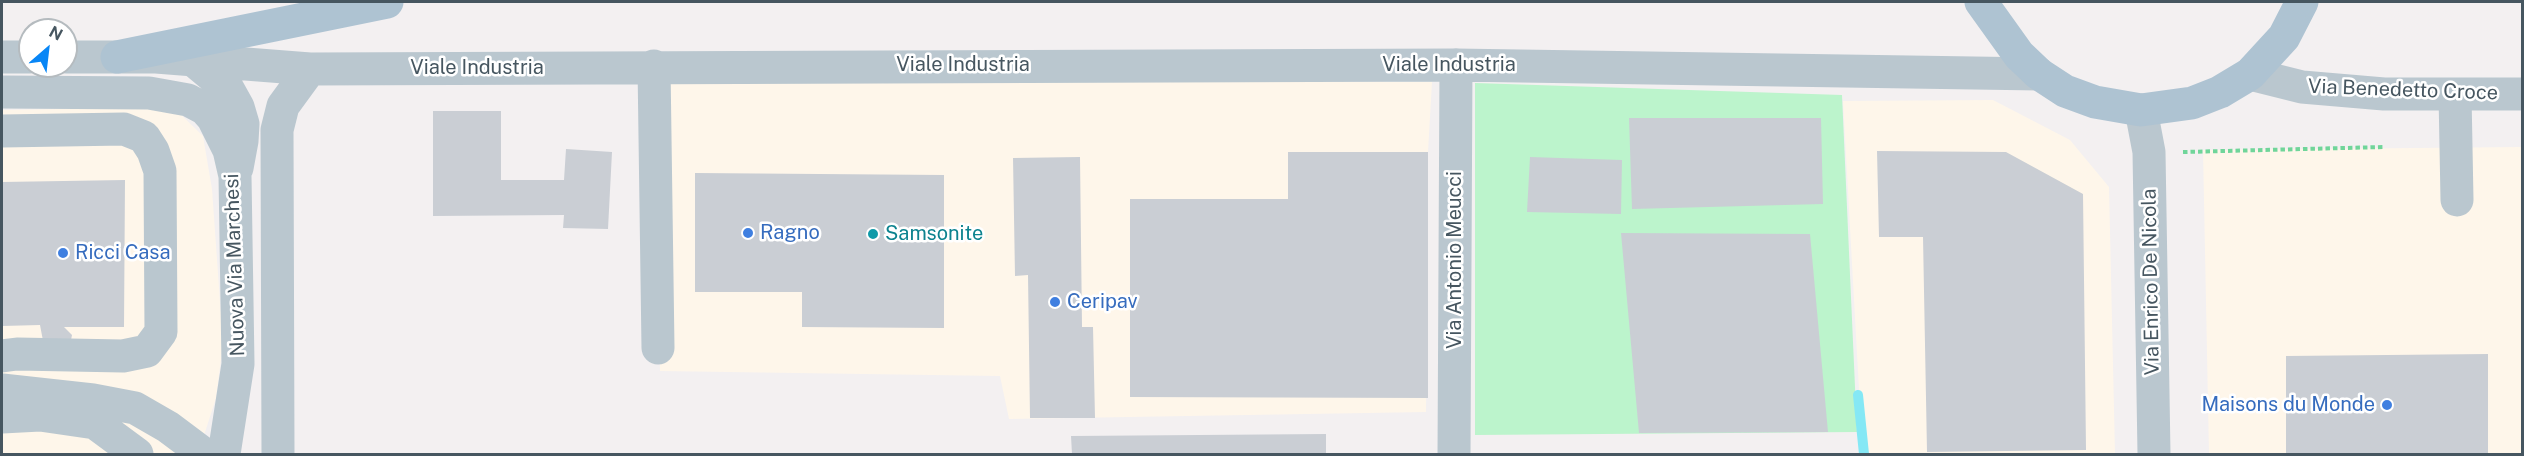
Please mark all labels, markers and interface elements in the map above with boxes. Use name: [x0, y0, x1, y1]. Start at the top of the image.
north arrow: [18, 18, 78, 78]
text: N: [46, 22, 66, 45]
street label: Viale Industria: [896, 53, 1030, 77]
street label: Viale Industria: [1382, 53, 1516, 77]
street label: Viale Industria: [410, 56, 544, 80]
street label: Via Benedetto Croce: [2308, 75, 2498, 105]
street label: Via Antonio Meucci: [1443, 171, 1467, 349]
street label: Nuova Via Marchesi: [220, 173, 250, 357]
street label: Via Enrico De Nicola: [2137, 188, 2165, 376]
place label: Ragno: [760, 221, 820, 245]
place label: Samsonite: [885, 222, 983, 246]
marker: Ragno: [741, 226, 755, 240]
marker: Samsonite: [866, 227, 880, 241]
place label: Ricci Casa: [75, 241, 171, 265]
marker: Ricci Casa: [56, 246, 70, 260]
place label: Ceripav: [1067, 290, 1138, 314]
marker: Ceripav: [1048, 295, 1062, 309]
place label: Maisons du Monde: [2201, 393, 2375, 417]
marker: Maisons du Monde: [2380, 398, 2394, 412]

